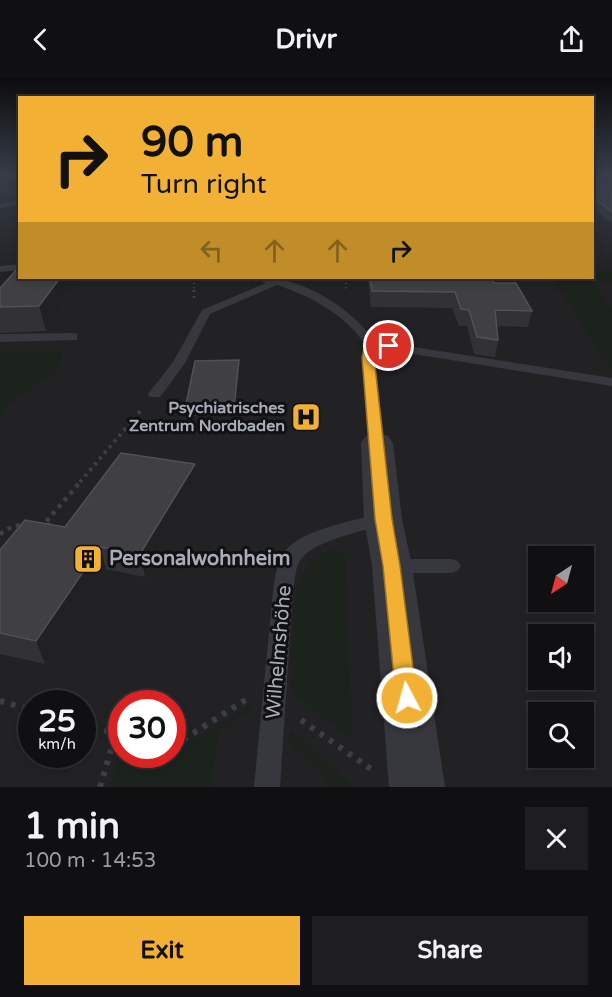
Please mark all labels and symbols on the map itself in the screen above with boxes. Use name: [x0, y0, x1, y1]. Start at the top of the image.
pin: [363, 320, 414, 371]
place label: Psychiatrisches Zentrum Nordbaden: [129, 398, 285, 436]
hospital icon: Psychiatrisches Zentrum Nordbaden: [290, 401, 322, 433]
building icon: Personalwohnheim: [72, 543, 104, 575]
north arrow: [528, 546, 594, 612]
place label: Personalwohnheim: [109, 547, 290, 571]
street label: Wilhelmshöhe: [261, 584, 297, 720]
position arrow: [375, 666, 439, 730]
speed limit sign: 30: [108, 690, 186, 768]

